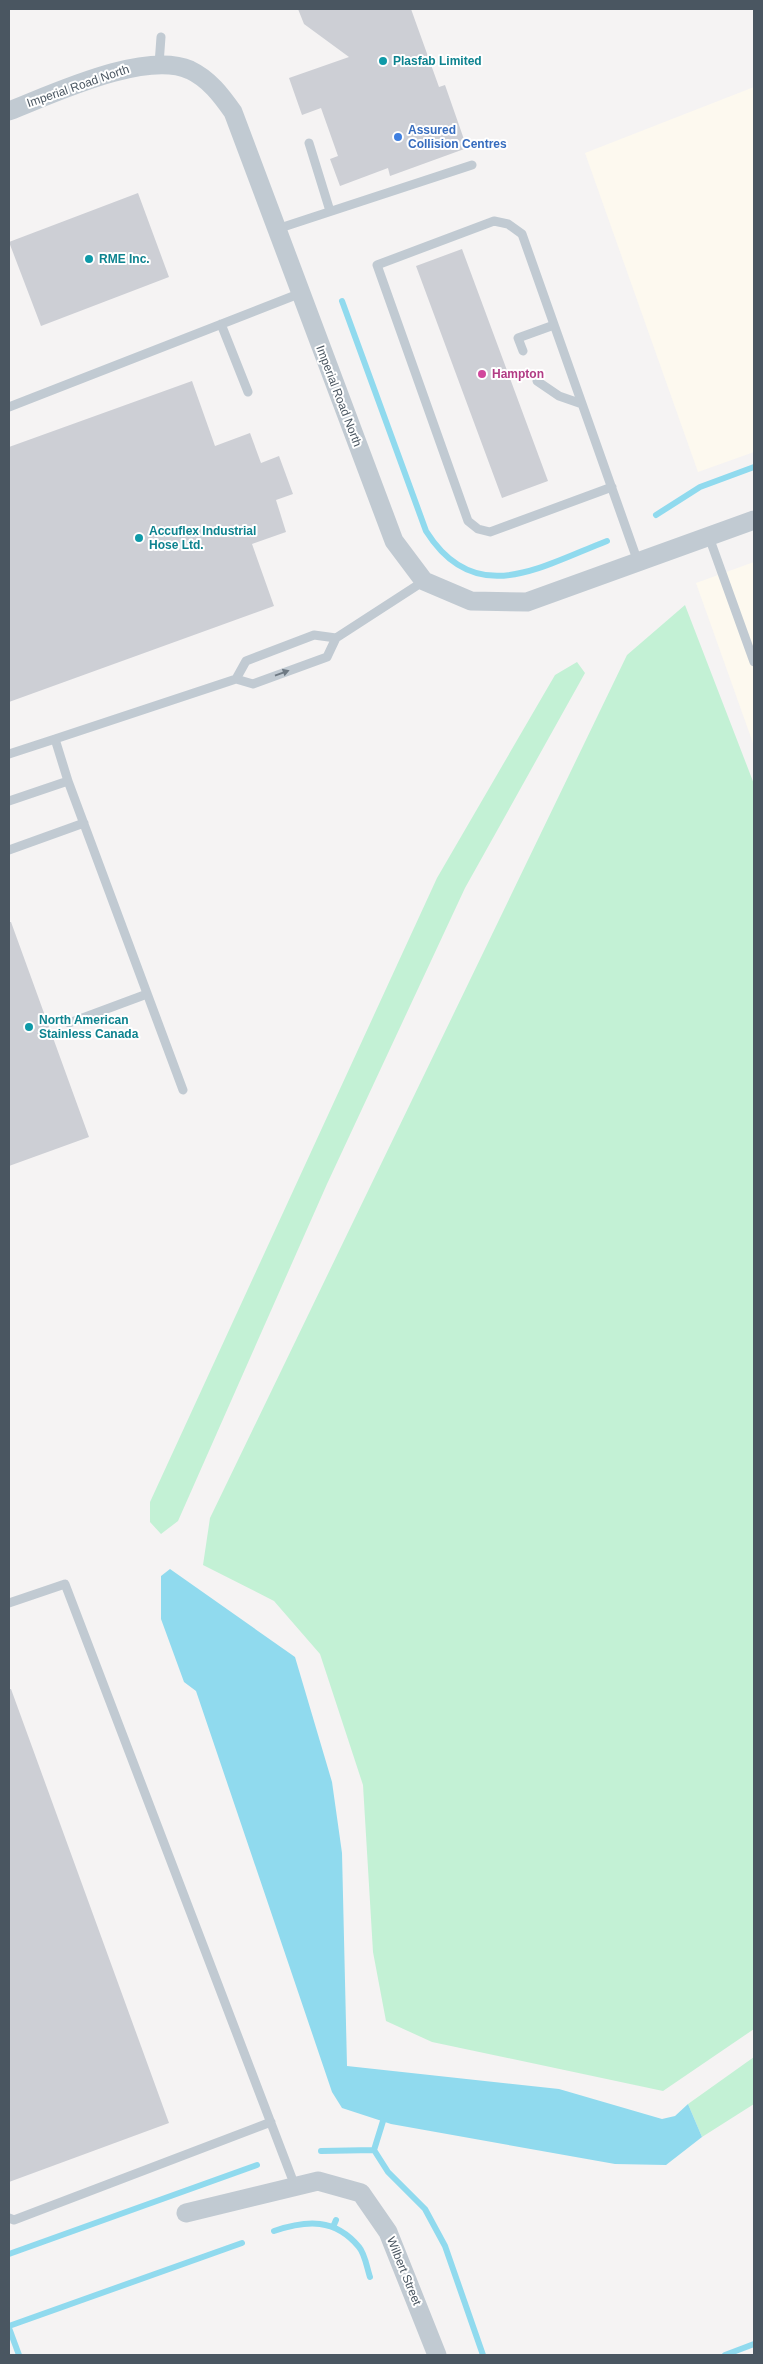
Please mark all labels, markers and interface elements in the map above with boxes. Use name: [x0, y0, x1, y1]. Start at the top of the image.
place label: Plasfab Limited: [393, 54, 482, 68]
marker: Plasfab Limited: [377, 55, 389, 67]
street label: Imperial Road North: [25, 62, 131, 110]
place label: Assured Collision Centres: [408, 123, 507, 151]
marker: Assured Collision Centres: [392, 131, 404, 143]
place label: RME Inc.: [99, 252, 150, 266]
marker: RME Inc.: [83, 253, 95, 265]
street label: Imperial Road North: [313, 343, 365, 449]
place label: Hampton: [492, 367, 544, 381]
marker: Hampton: [476, 368, 488, 380]
place label: Accuflex Industrial Hose Ltd.: [149, 524, 256, 552]
marker: Accuflex Industrial Hose Ltd.: [133, 532, 145, 544]
one-way arrow: [275, 669, 290, 676]
place label: North American Stainless Canada: [39, 1013, 139, 1041]
marker: North American Stainless Canada: [23, 1021, 35, 1033]
street label: Wilbert Street: [384, 2235, 424, 2308]

